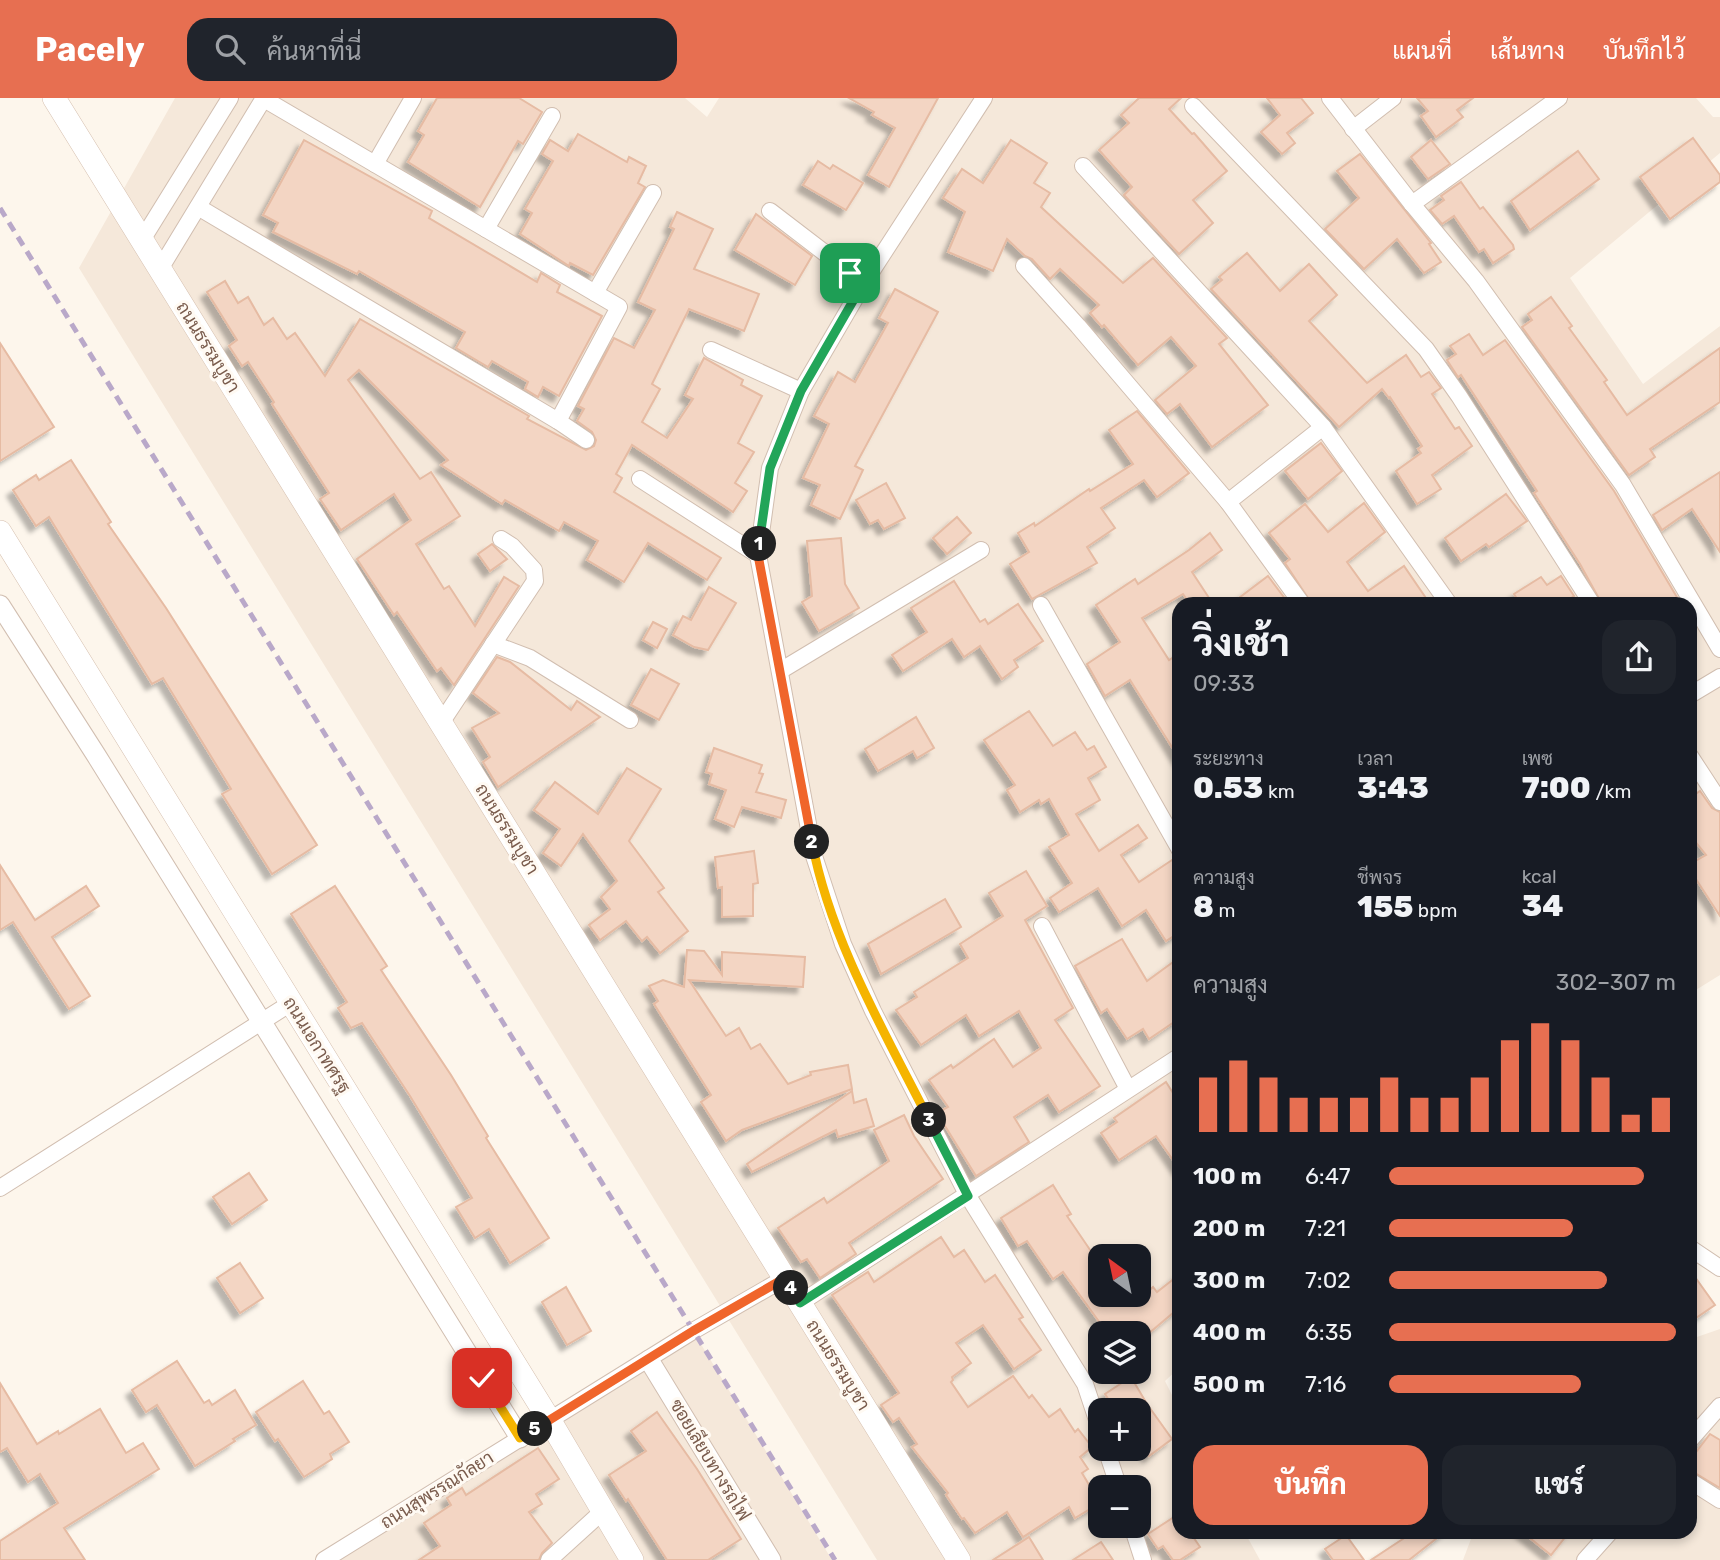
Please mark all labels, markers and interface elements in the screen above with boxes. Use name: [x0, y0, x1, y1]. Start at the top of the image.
search box: [187, 18, 677, 81]
text: Pacely: [35, 30, 145, 69]
icon: search: [211, 30, 249, 68]
text: ค้นหาที่นี่: [267, 36, 362, 67]
text: แผนที่: [1392, 37, 1452, 65]
text: เส้นทาง: [1490, 37, 1565, 65]
text: บันทึกไว้: [1603, 37, 1685, 65]
pin: [820, 243, 880, 303]
icon: arrive: [831, 254, 869, 292]
street label: ถนนธรรมบูชา: [170, 298, 245, 398]
pin: 1: [742, 526, 776, 562]
text: 1: [754, 532, 763, 555]
text: วิ่งเช้า: [1193, 620, 1290, 666]
button: share: [1602, 620, 1676, 694]
text: 09:33: [1193, 669, 1255, 697]
text: ระยะทาง: [1193, 747, 1264, 770]
text: เวลา: [1357, 747, 1393, 770]
text: เพซ: [1522, 747, 1553, 770]
text: 0.53: [1193, 770, 1263, 806]
text: 3:43: [1357, 770, 1429, 806]
text: 7:00: [1522, 770, 1591, 806]
street label: ถนนธรรมบูชา: [469, 780, 544, 880]
text: km: [1263, 780, 1295, 803]
text: /km: [1591, 780, 1631, 803]
pin: 2: [794, 824, 830, 860]
text: 2: [805, 830, 818, 853]
text: kcal: [1522, 865, 1557, 888]
text: ความสูง: [1193, 866, 1255, 889]
text: ชีพจร: [1357, 866, 1402, 889]
text: 34: [1522, 888, 1563, 924]
text: 8: [1193, 889, 1214, 925]
text: 155: [1357, 889, 1413, 925]
text: m: [1214, 899, 1235, 922]
text: bpm: [1413, 899, 1457, 922]
text: 302–307 m: [1556, 968, 1676, 996]
text: ความสูง: [1193, 971, 1268, 999]
street label: ถนนเอกาทศรฐ: [278, 993, 355, 1098]
pin: 3: [912, 1102, 946, 1138]
text: 3: [922, 1108, 935, 1131]
text: 100 m: [1193, 1162, 1262, 1190]
text: 6:47: [1305, 1162, 1350, 1190]
text: 200 m: [1193, 1214, 1265, 1242]
text: 7:21: [1305, 1214, 1346, 1242]
north arrow: [1088, 1244, 1152, 1307]
map controls: [1088, 1244, 1151, 1538]
text: 300 m: [1193, 1266, 1265, 1294]
text: 7:02: [1305, 1266, 1351, 1294]
pin: 4: [774, 1270, 808, 1306]
text: 4: [784, 1276, 797, 1299]
street label: ถนนธรรมบูชา: [800, 1316, 875, 1416]
text: 400 m: [1193, 1318, 1266, 1346]
text: 6:35: [1305, 1318, 1352, 1346]
button: layers: [1088, 1321, 1151, 1384]
pin: [452, 1348, 512, 1408]
icon: check: [463, 1359, 501, 1397]
text: 500 m: [1193, 1370, 1265, 1398]
text: 7:16: [1305, 1370, 1346, 1398]
street label: ซอยเลียบทางรถไฟ: [665, 1394, 757, 1525]
button: +: [1088, 1398, 1151, 1461]
pin: 5: [518, 1412, 552, 1446]
text: 5: [528, 1417, 541, 1440]
button: บันทึก: [1193, 1445, 1428, 1525]
button: แชร์: [1442, 1445, 1676, 1525]
street label: ถนนสุพรรณกัลยา: [376, 1446, 498, 1534]
button: −: [1088, 1475, 1151, 1538]

